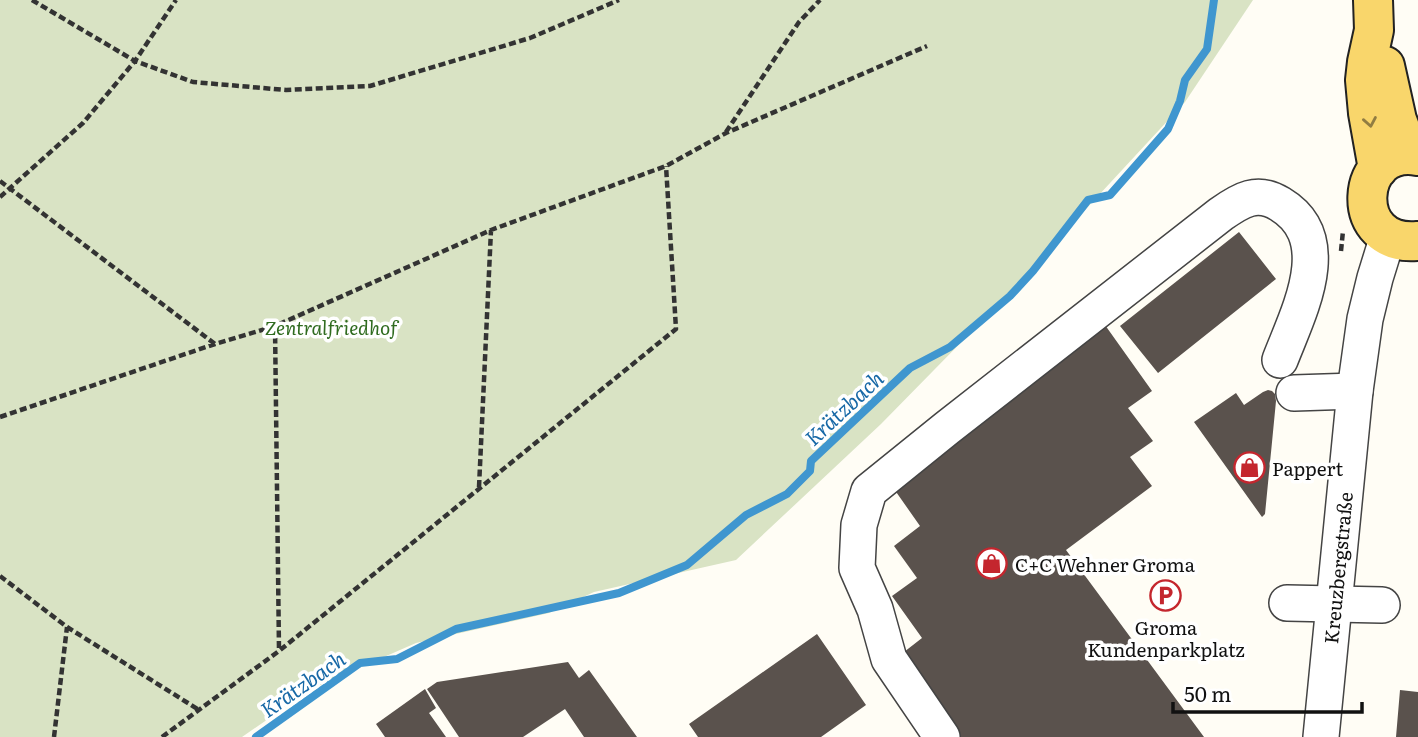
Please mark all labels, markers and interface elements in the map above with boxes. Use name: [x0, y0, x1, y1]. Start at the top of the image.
one-way arrow: [1362, 116, 1377, 128]
park label: Zentralfriedhof: [264, 313, 399, 341]
water label: Krätzbach: [797, 362, 890, 452]
shop icon: Pappert: [1232, 451, 1266, 485]
place label: Pappert: [1272, 454, 1343, 482]
street label: Kreuzbergstraße: [1316, 491, 1359, 645]
shop icon: C+C Wehner Groma: [975, 547, 1009, 581]
place label: C+C Wehner Groma: [1015, 550, 1196, 578]
parking icon: Groma Kundenparkplatz: [1149, 579, 1183, 613]
place label: Groma Kundenparkplatz: [1087, 613, 1245, 663]
water label: Krätzbach: [253, 642, 351, 724]
scale bar: [1173, 670, 1362, 714]
text: 50 m: [1184, 677, 1231, 708]

